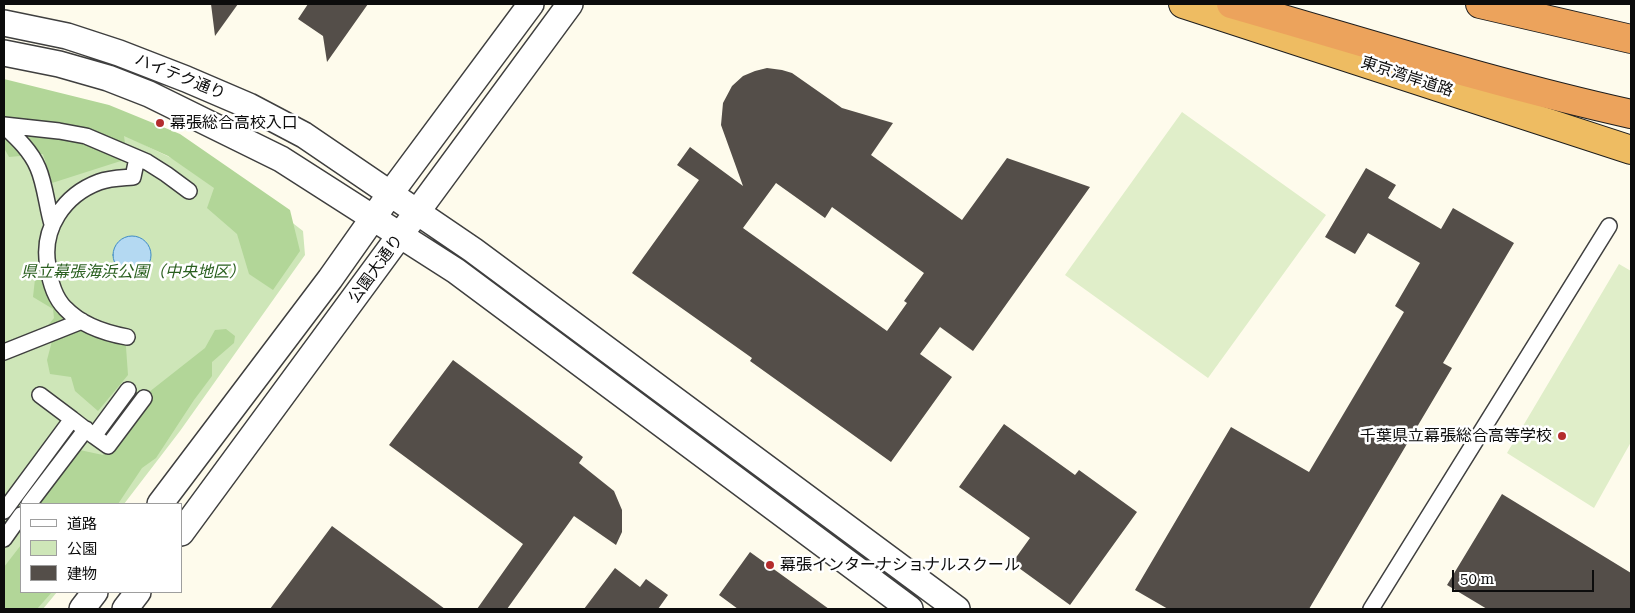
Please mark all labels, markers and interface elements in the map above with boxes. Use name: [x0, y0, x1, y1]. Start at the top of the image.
street label: ハイテク通り: [132, 50, 228, 104]
street label: 東京湾岸道路: [1358, 53, 1456, 101]
place label: 幕張総合高校入口: [170, 113, 298, 133]
marker: 幕張総合高校入口: [154, 117, 166, 129]
street label: 公園大通り: [345, 231, 407, 307]
park label: 県立幕張海浜公園（中央地区）: [21, 262, 245, 282]
place label: 千葉県立幕張総合高等学校: [1360, 426, 1552, 446]
marker: 千葉県立幕張総合高等学校: [1556, 430, 1568, 442]
legend: [20, 503, 182, 593]
text: 道路: [67, 515, 97, 533]
text: 公園: [67, 540, 97, 558]
place label: 幕張インターナショナルスクール: [780, 555, 1020, 575]
marker: 幕張インターナショナルスクール: [764, 559, 776, 571]
scale bar: [1455, 560, 1598, 592]
text: 建物: [67, 565, 97, 583]
text: 50 m: [1460, 570, 1494, 588]

